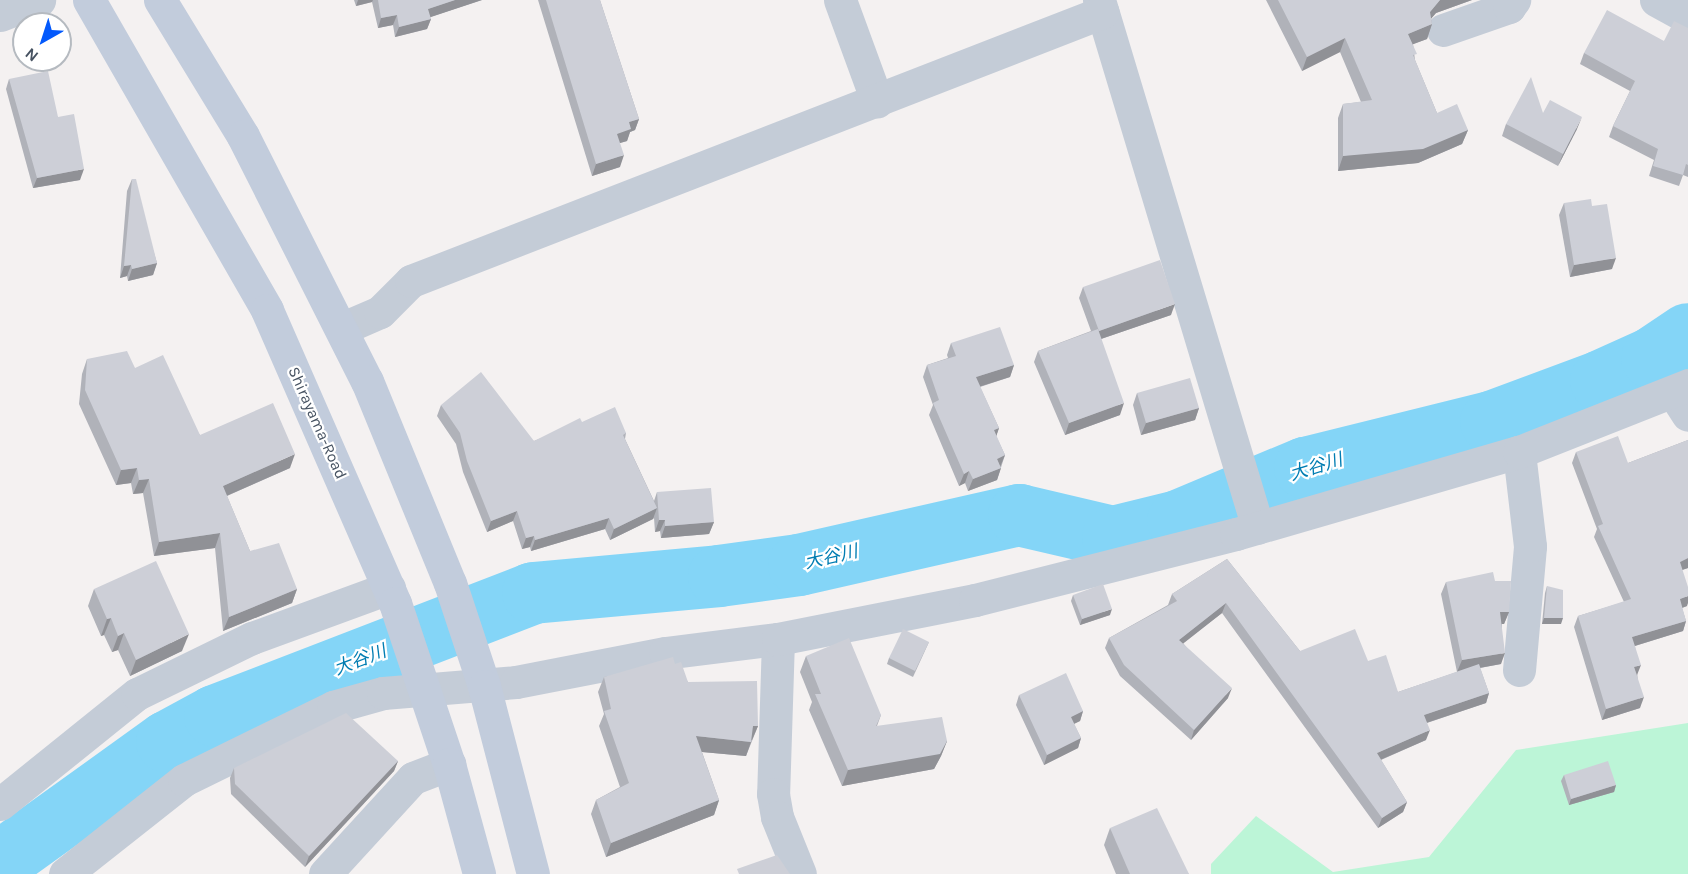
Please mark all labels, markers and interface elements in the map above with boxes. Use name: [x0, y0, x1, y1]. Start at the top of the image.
north arrow: [12, 12, 72, 72]
text: N: [21, 44, 42, 66]
street label: Shirayama-Road: [284, 364, 350, 482]
water label: 大谷川: [1287, 449, 1345, 485]
water label: 大谷川: [802, 540, 860, 574]
water label: 大谷川: [331, 640, 389, 680]

